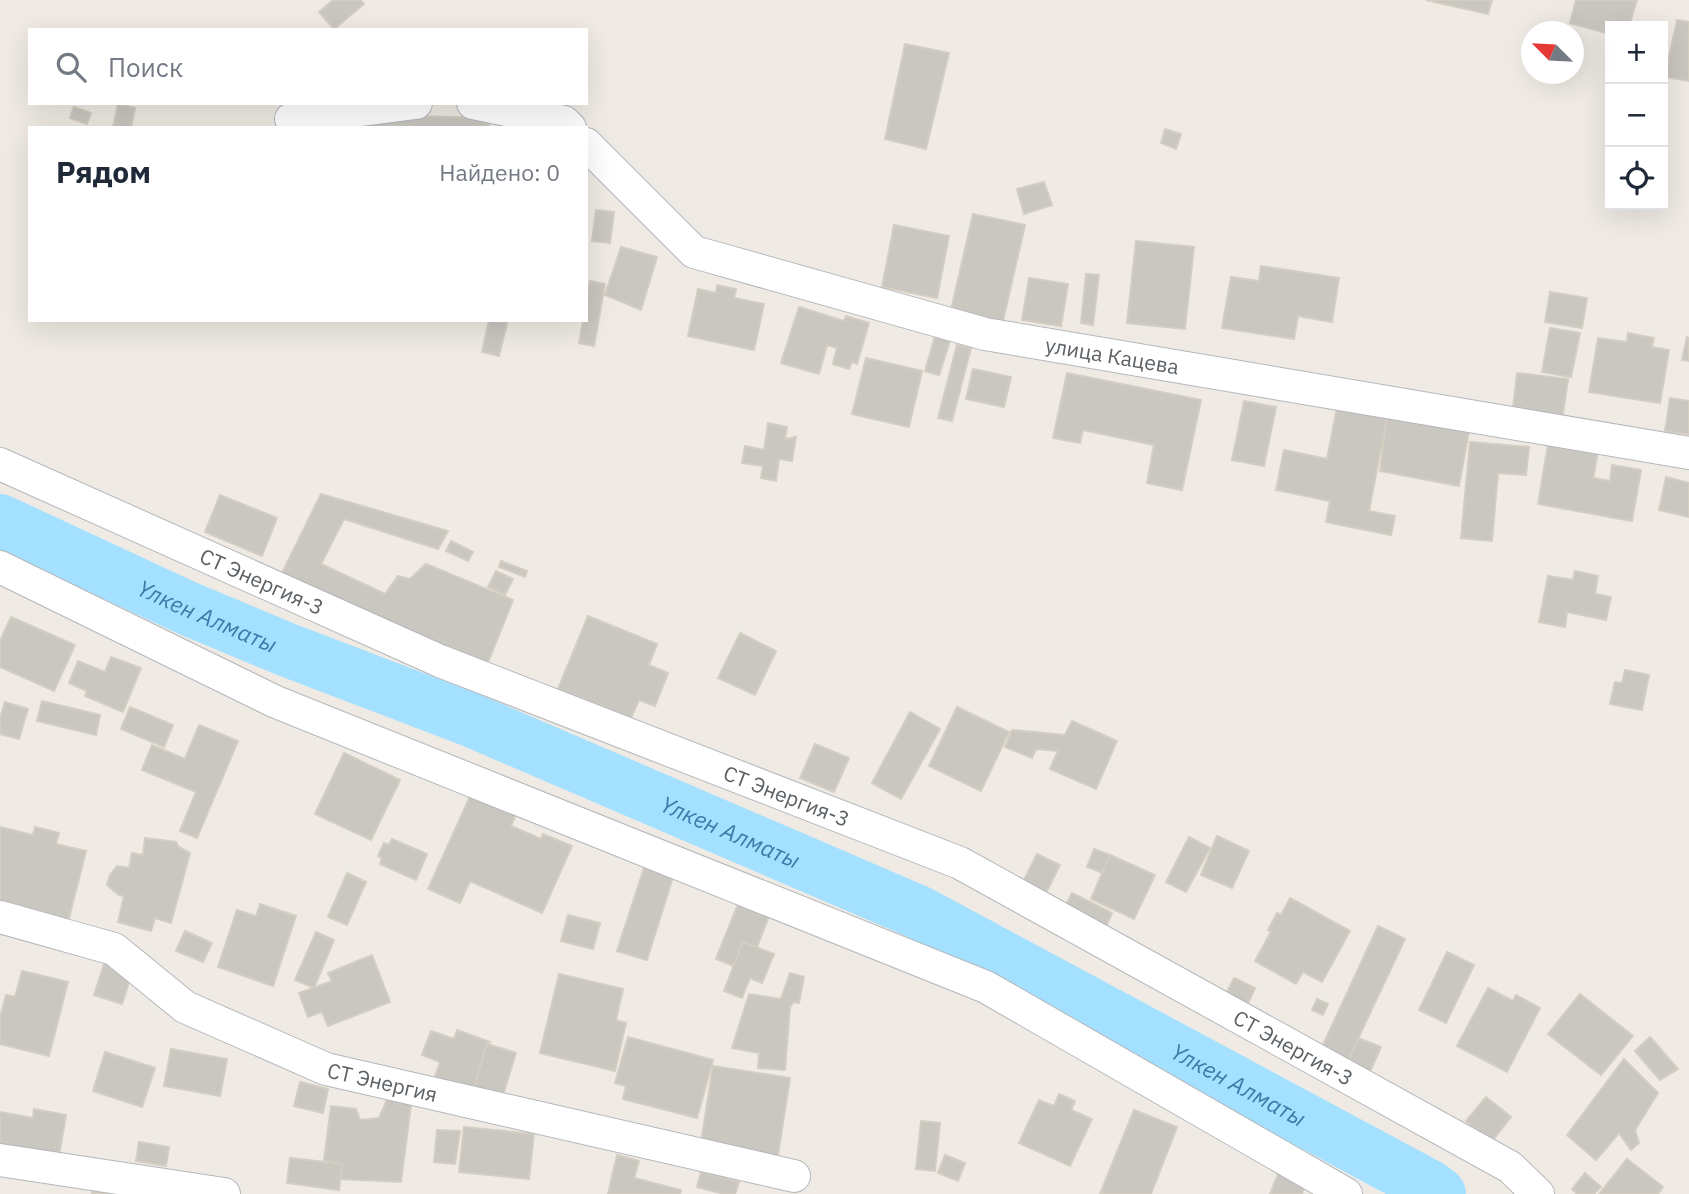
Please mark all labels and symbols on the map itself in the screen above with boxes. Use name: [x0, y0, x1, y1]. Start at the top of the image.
north arrow: [1521, 21, 1584, 84]
street label: улица Кацева: [1043, 330, 1181, 381]
street label: СТ Энергия-3: [196, 541, 328, 621]
water label: Үлкен Алматы: [133, 572, 282, 659]
street label: СТ Энергия-3: [720, 759, 854, 833]
water label: Үлкен Алматы: [656, 788, 805, 875]
street label: СТ Энергия-3: [1229, 1003, 1358, 1092]
water label: Үлкен Алматы: [1166, 1036, 1311, 1133]
street label: СТ Энергия: [325, 1056, 440, 1108]

